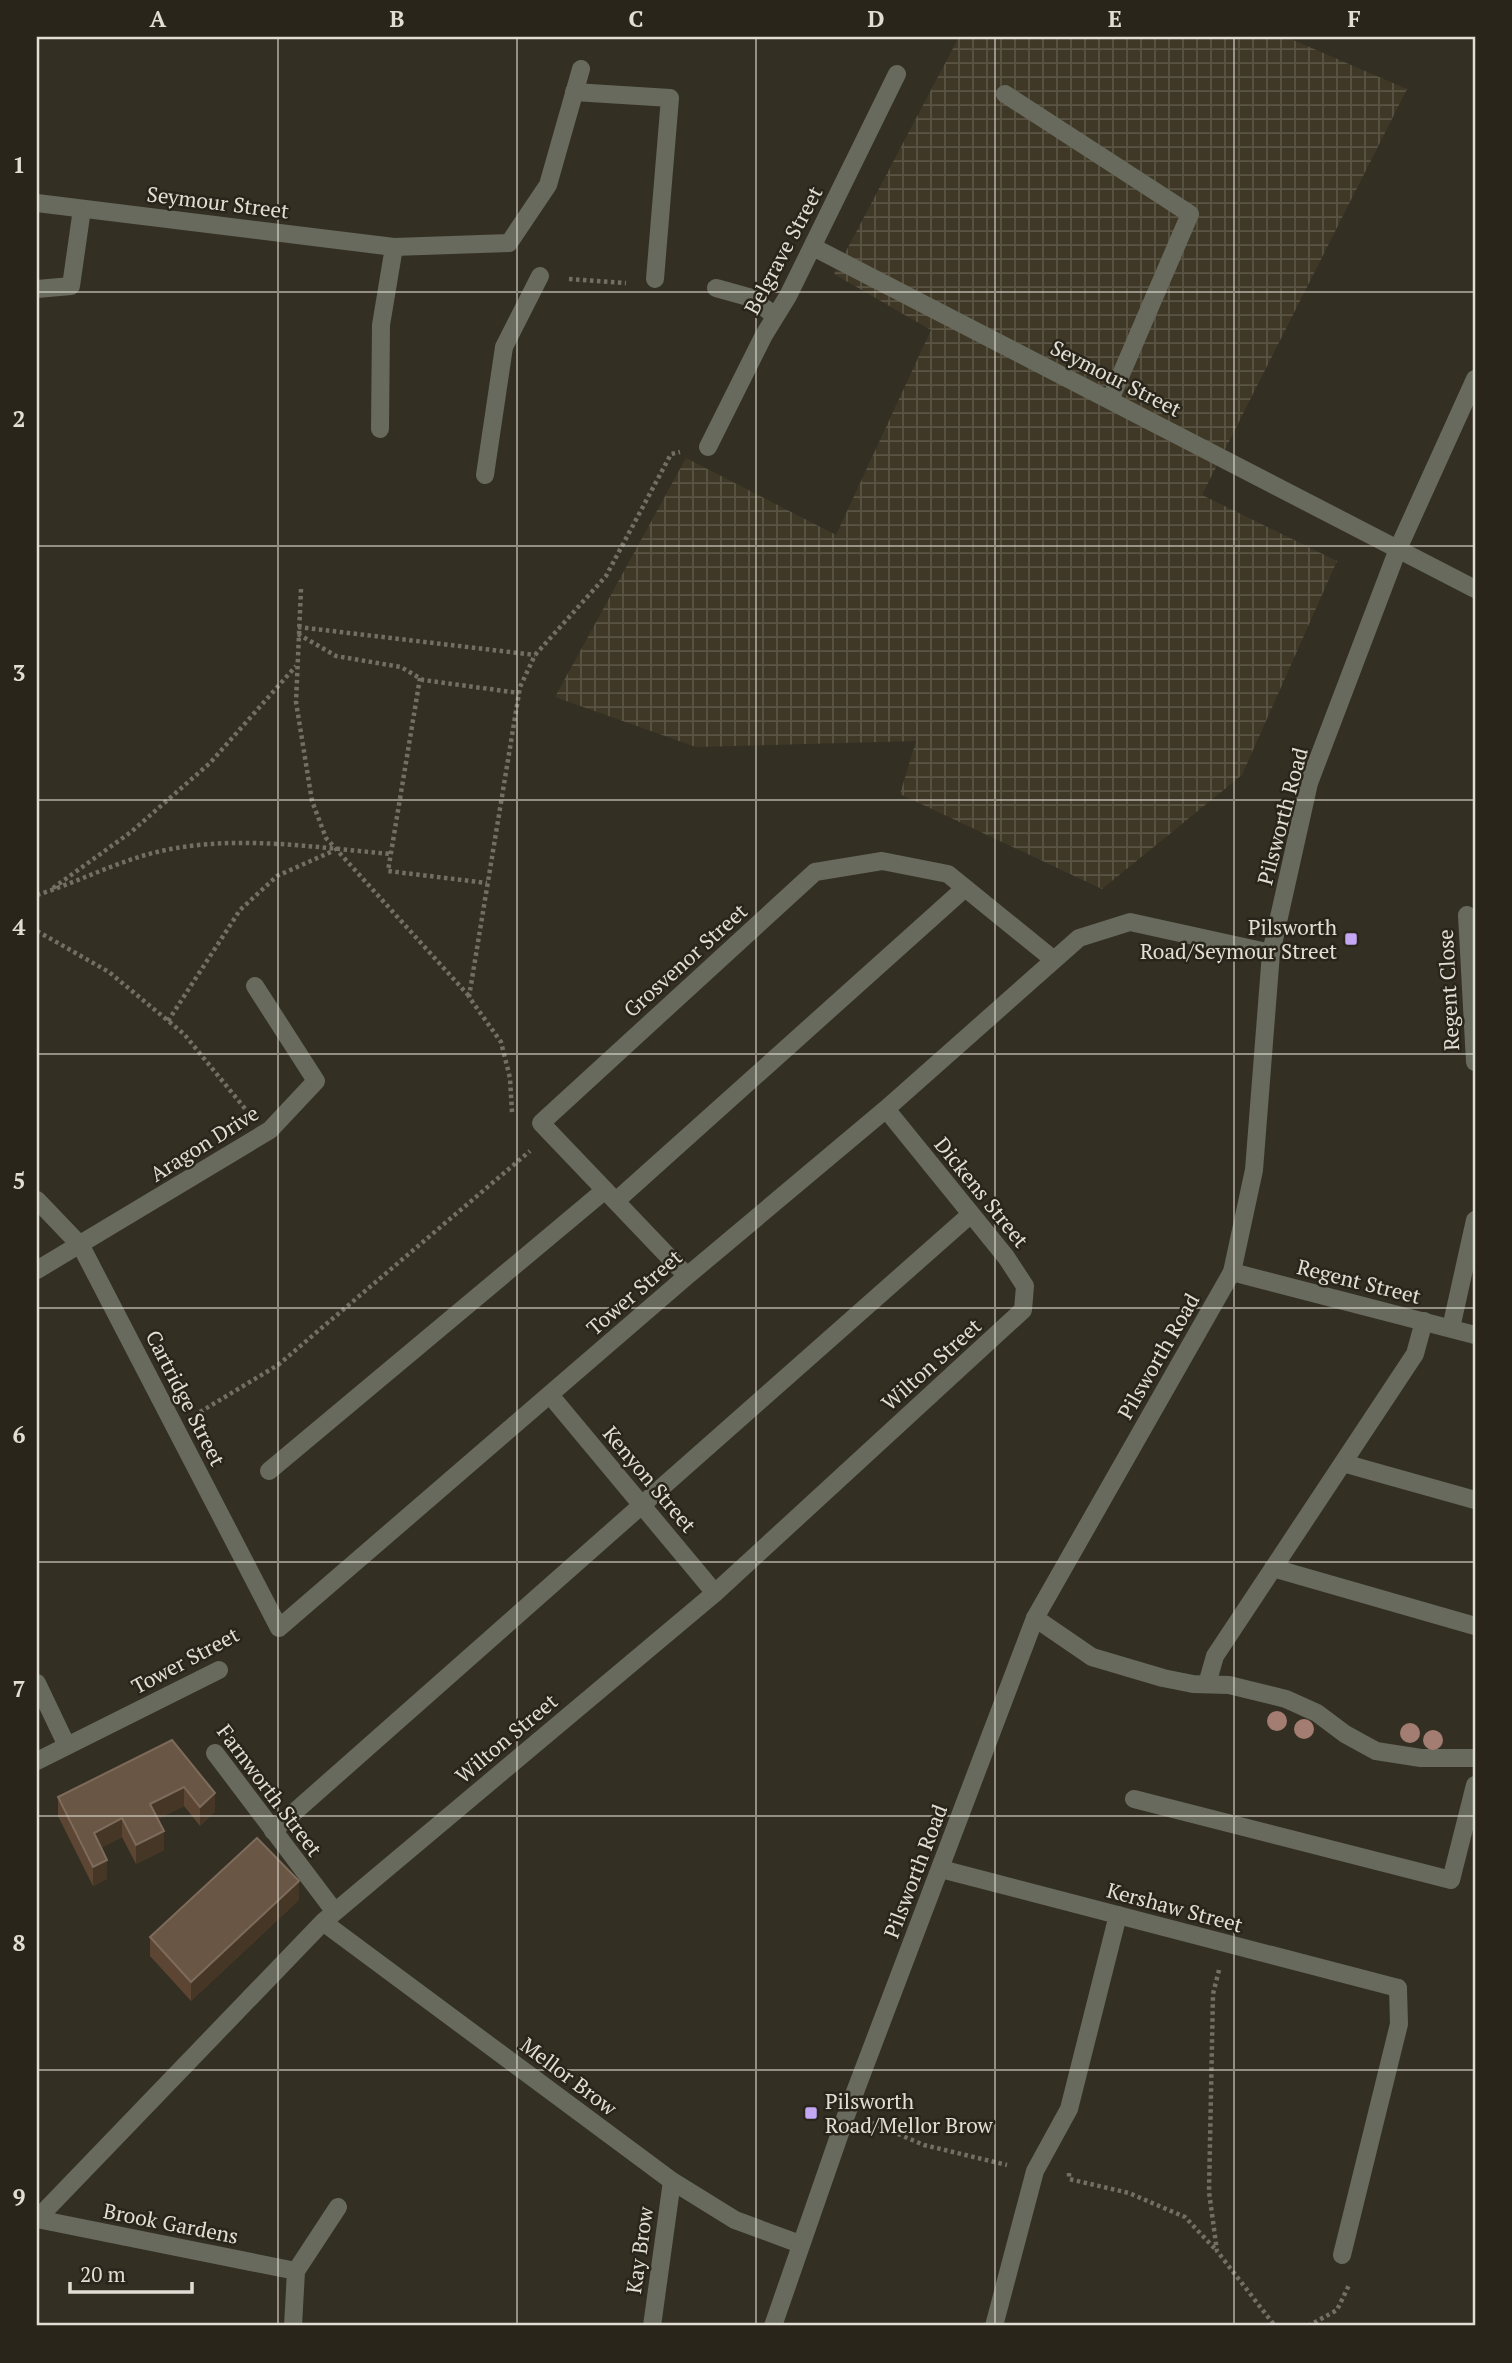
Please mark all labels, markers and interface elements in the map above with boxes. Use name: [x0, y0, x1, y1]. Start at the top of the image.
text: A: [150, 3, 167, 34]
text: B: [390, 3, 405, 34]
text: C: [629, 3, 644, 34]
text: D: [868, 3, 885, 34]
text: E: [1108, 3, 1122, 34]
text: F: [1347, 3, 1361, 34]
text: 1: [13, 149, 26, 180]
street label: Seymour Street: [145, 179, 291, 225]
street label: Belgrave Street: [737, 181, 829, 319]
street label: Seymour Street: [1046, 333, 1186, 423]
text: 2: [13, 403, 26, 434]
text: 3: [13, 657, 26, 688]
street label: Pilsworth Road: [1250, 744, 1314, 888]
street label: Grosvenor Street: [617, 897, 753, 1023]
text: 4: [13, 911, 26, 942]
place label: Pilsworth Road/Seymour Street: [1140, 913, 1337, 965]
street label: Regent Close: [1431, 929, 1465, 1051]
marker: Pilsworth Road/Seymour Street: [1343, 931, 1359, 947]
street label: Aragon Drive: [144, 1098, 264, 1188]
street label: Dickens Street: [929, 1131, 1035, 1253]
text: 5: [13, 1165, 26, 1196]
street label: Tower Street: [580, 1243, 688, 1341]
street label: Regent Street: [1294, 1252, 1424, 1310]
street label: Pilsworth Road: [1111, 1288, 1206, 1424]
street label: Wilton Street: [875, 1312, 987, 1416]
street label: Cartridge Street: [140, 1325, 232, 1471]
text: 6: [13, 1419, 26, 1450]
street label: Kenyon Street: [597, 1420, 703, 1538]
street label: Tower Street: [126, 1620, 244, 1700]
text: 7: [13, 1673, 26, 1704]
street label: Wilton Street: [449, 1687, 563, 1789]
street label: Farnworth Street: [211, 1718, 329, 1862]
street label: Pilsworth Road: [877, 1800, 953, 1942]
street label: Kershaw Street: [1104, 1875, 1246, 1939]
text: 8: [13, 1927, 26, 1958]
street label: Mellor Brow: [515, 2031, 623, 2122]
place label: Pilsworth Road/Mellor Brow: [825, 2087, 994, 2139]
marker: Pilsworth Road/Mellor Brow: [803, 2105, 819, 2121]
text: 9: [13, 2181, 26, 2212]
street label: Brook Gardens: [101, 2196, 241, 2250]
street label: Kay Brow: [619, 2204, 659, 2295]
scale bar: [70, 2251, 192, 2295]
text: 20 m: [80, 2260, 126, 2288]

